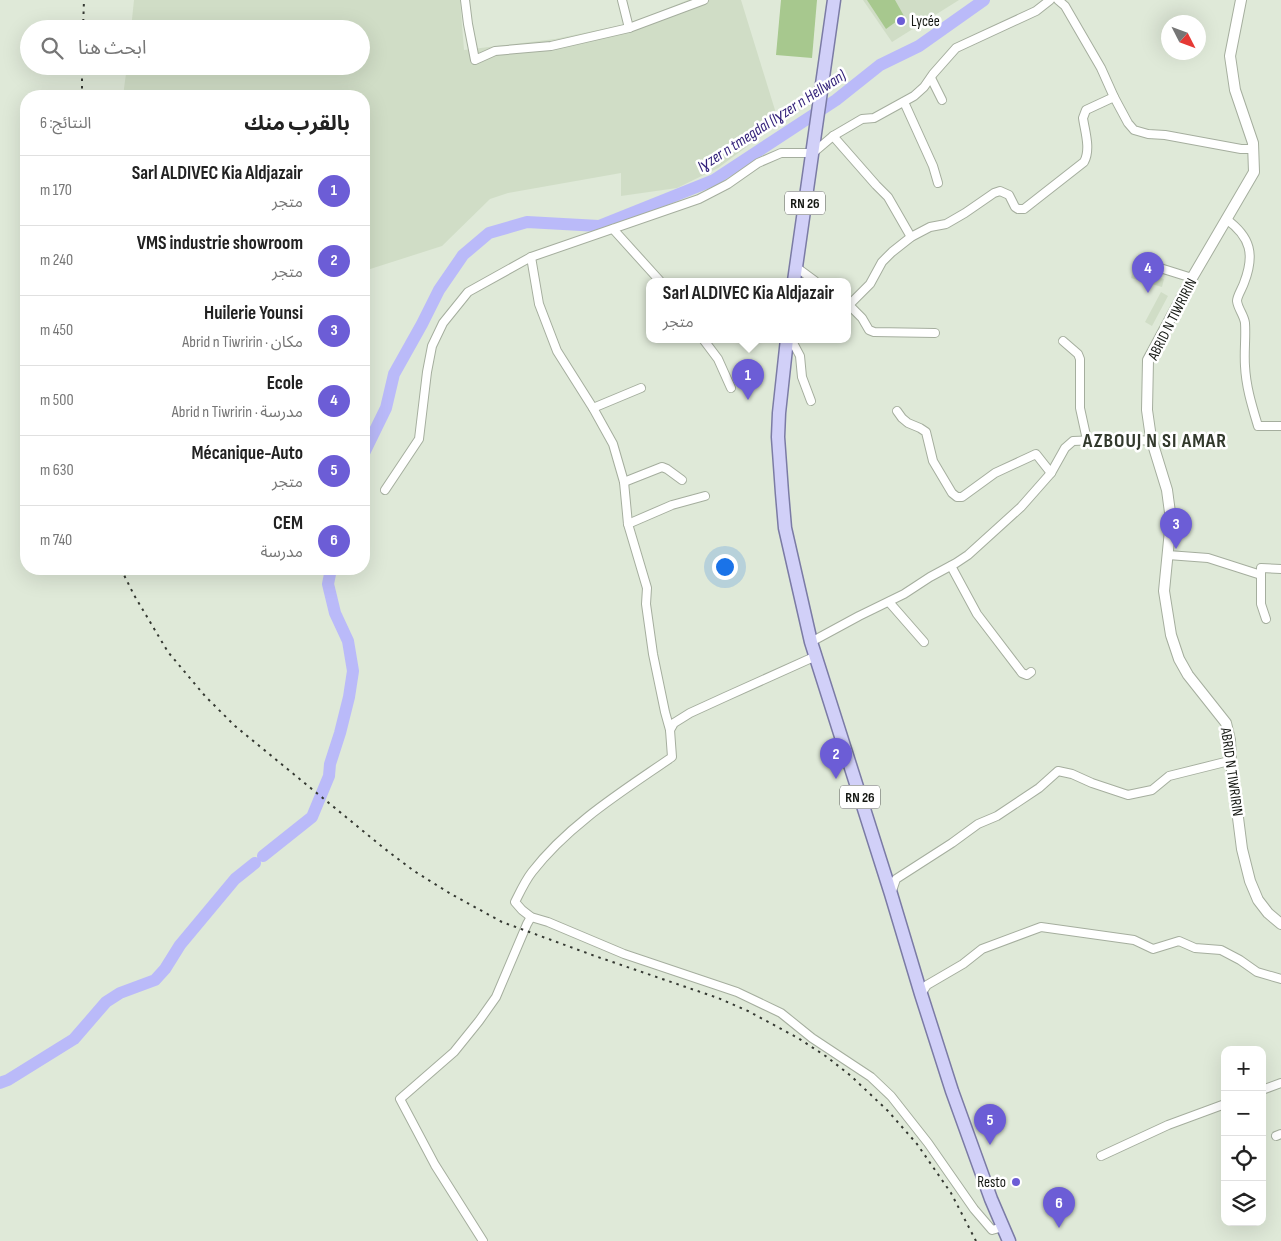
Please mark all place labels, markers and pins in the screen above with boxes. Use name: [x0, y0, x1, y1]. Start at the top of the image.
place label: Lycée: [911, 12, 940, 31]
marker: Lycée: [895, 15, 907, 27]
pin: 4: [1132, 252, 1164, 293]
pin: 1: [732, 359, 764, 400]
pin: 3: [1160, 508, 1192, 549]
pin: 2: [820, 738, 852, 779]
pin: 5: [974, 1104, 1006, 1145]
place label: Resto: [977, 1173, 1006, 1192]
marker: Resto: [1010, 1176, 1022, 1188]
pin: 6: [1043, 1187, 1075, 1228]

